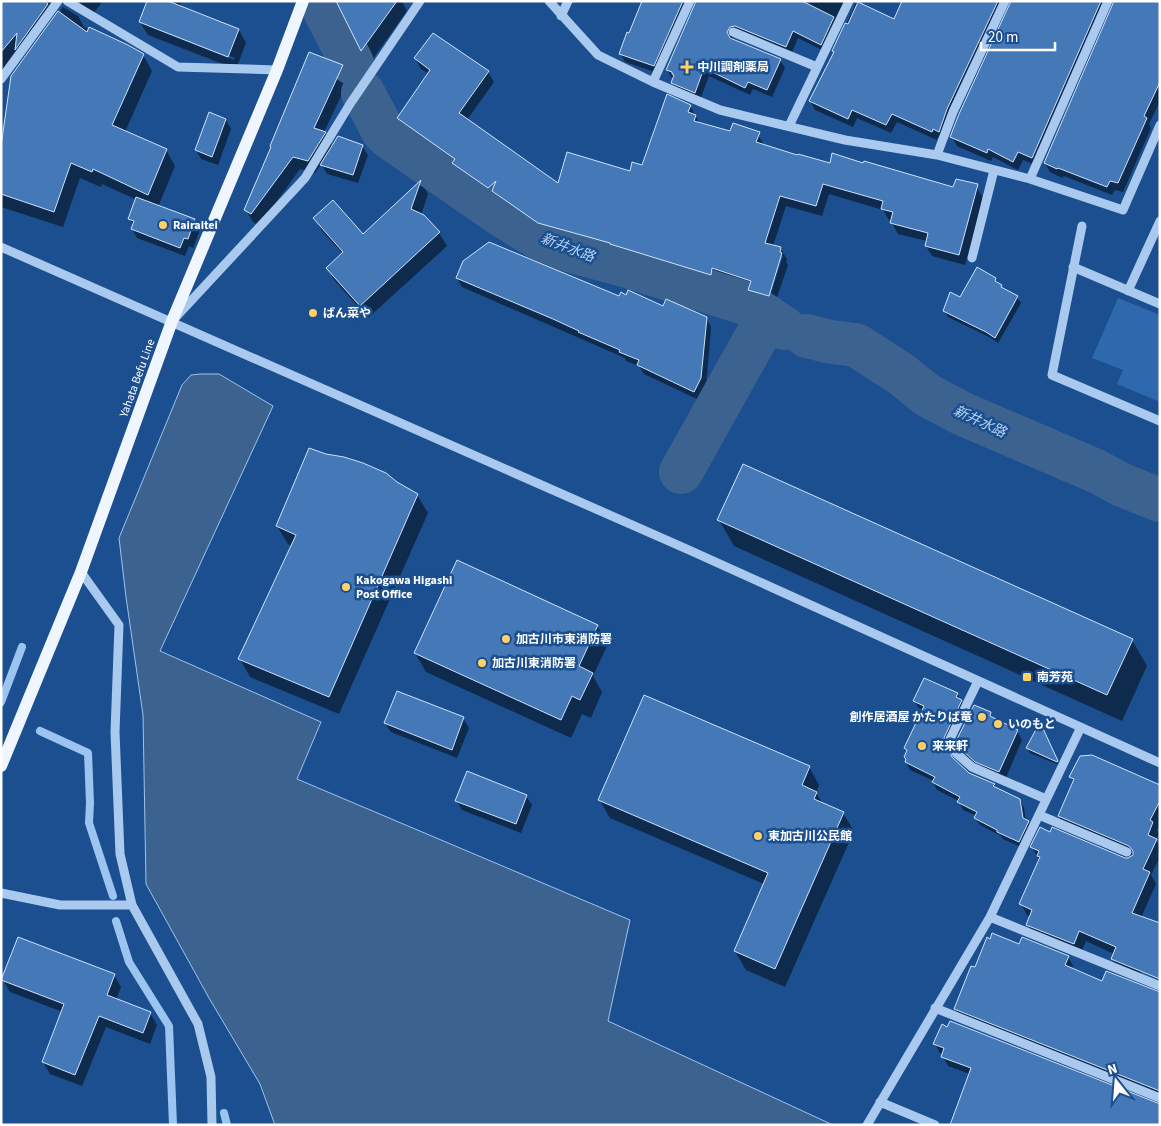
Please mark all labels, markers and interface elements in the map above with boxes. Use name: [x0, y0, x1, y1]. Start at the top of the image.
scale bar: [981, 20, 1055, 52]
text: 20 m: [988, 27, 1018, 48]
place label: 中川調剤薬局: [697, 59, 769, 76]
marker: 中川調剤薬局: [681, 61, 693, 73]
place label: Rairaitei: [173, 217, 218, 234]
marker: Rairaitei: [157, 219, 169, 231]
water label: 新井水路: [538, 229, 598, 268]
place label: ばん菜や: [323, 305, 371, 322]
marker: ばん菜や: [307, 307, 319, 319]
street label: Yahata Befu Line: [115, 337, 160, 421]
water label: 新井水路: [950, 401, 1010, 443]
place label: Kakogawa Higashi Post Office: [356, 572, 452, 603]
marker: Kakogawa Higashi Post Office: [340, 581, 352, 593]
place label: 加古川市東消防署: [516, 631, 612, 648]
marker: 加古川市東消防署: [500, 633, 512, 645]
place label: 加古川東消防署: [492, 655, 576, 672]
marker: 加古川東消防署: [476, 657, 488, 669]
place label: 南芳苑: [1037, 669, 1073, 686]
marker: 南芳苑: [1021, 671, 1033, 683]
place label: 創作居酒屋 かたりば竜: [850, 709, 972, 726]
marker: 創作居酒屋 かたりば竜: [976, 711, 988, 723]
place label: いのもと: [1008, 716, 1056, 733]
marker: いのもと: [992, 718, 1004, 730]
place label: 来来軒: [932, 738, 968, 755]
marker: 来来軒: [916, 740, 928, 752]
place label: 東加古川公民館: [768, 828, 852, 845]
marker: 東加古川公民館: [752, 830, 764, 842]
north arrow: [1091, 1056, 1141, 1106]
text: N: [1105, 1059, 1120, 1080]

